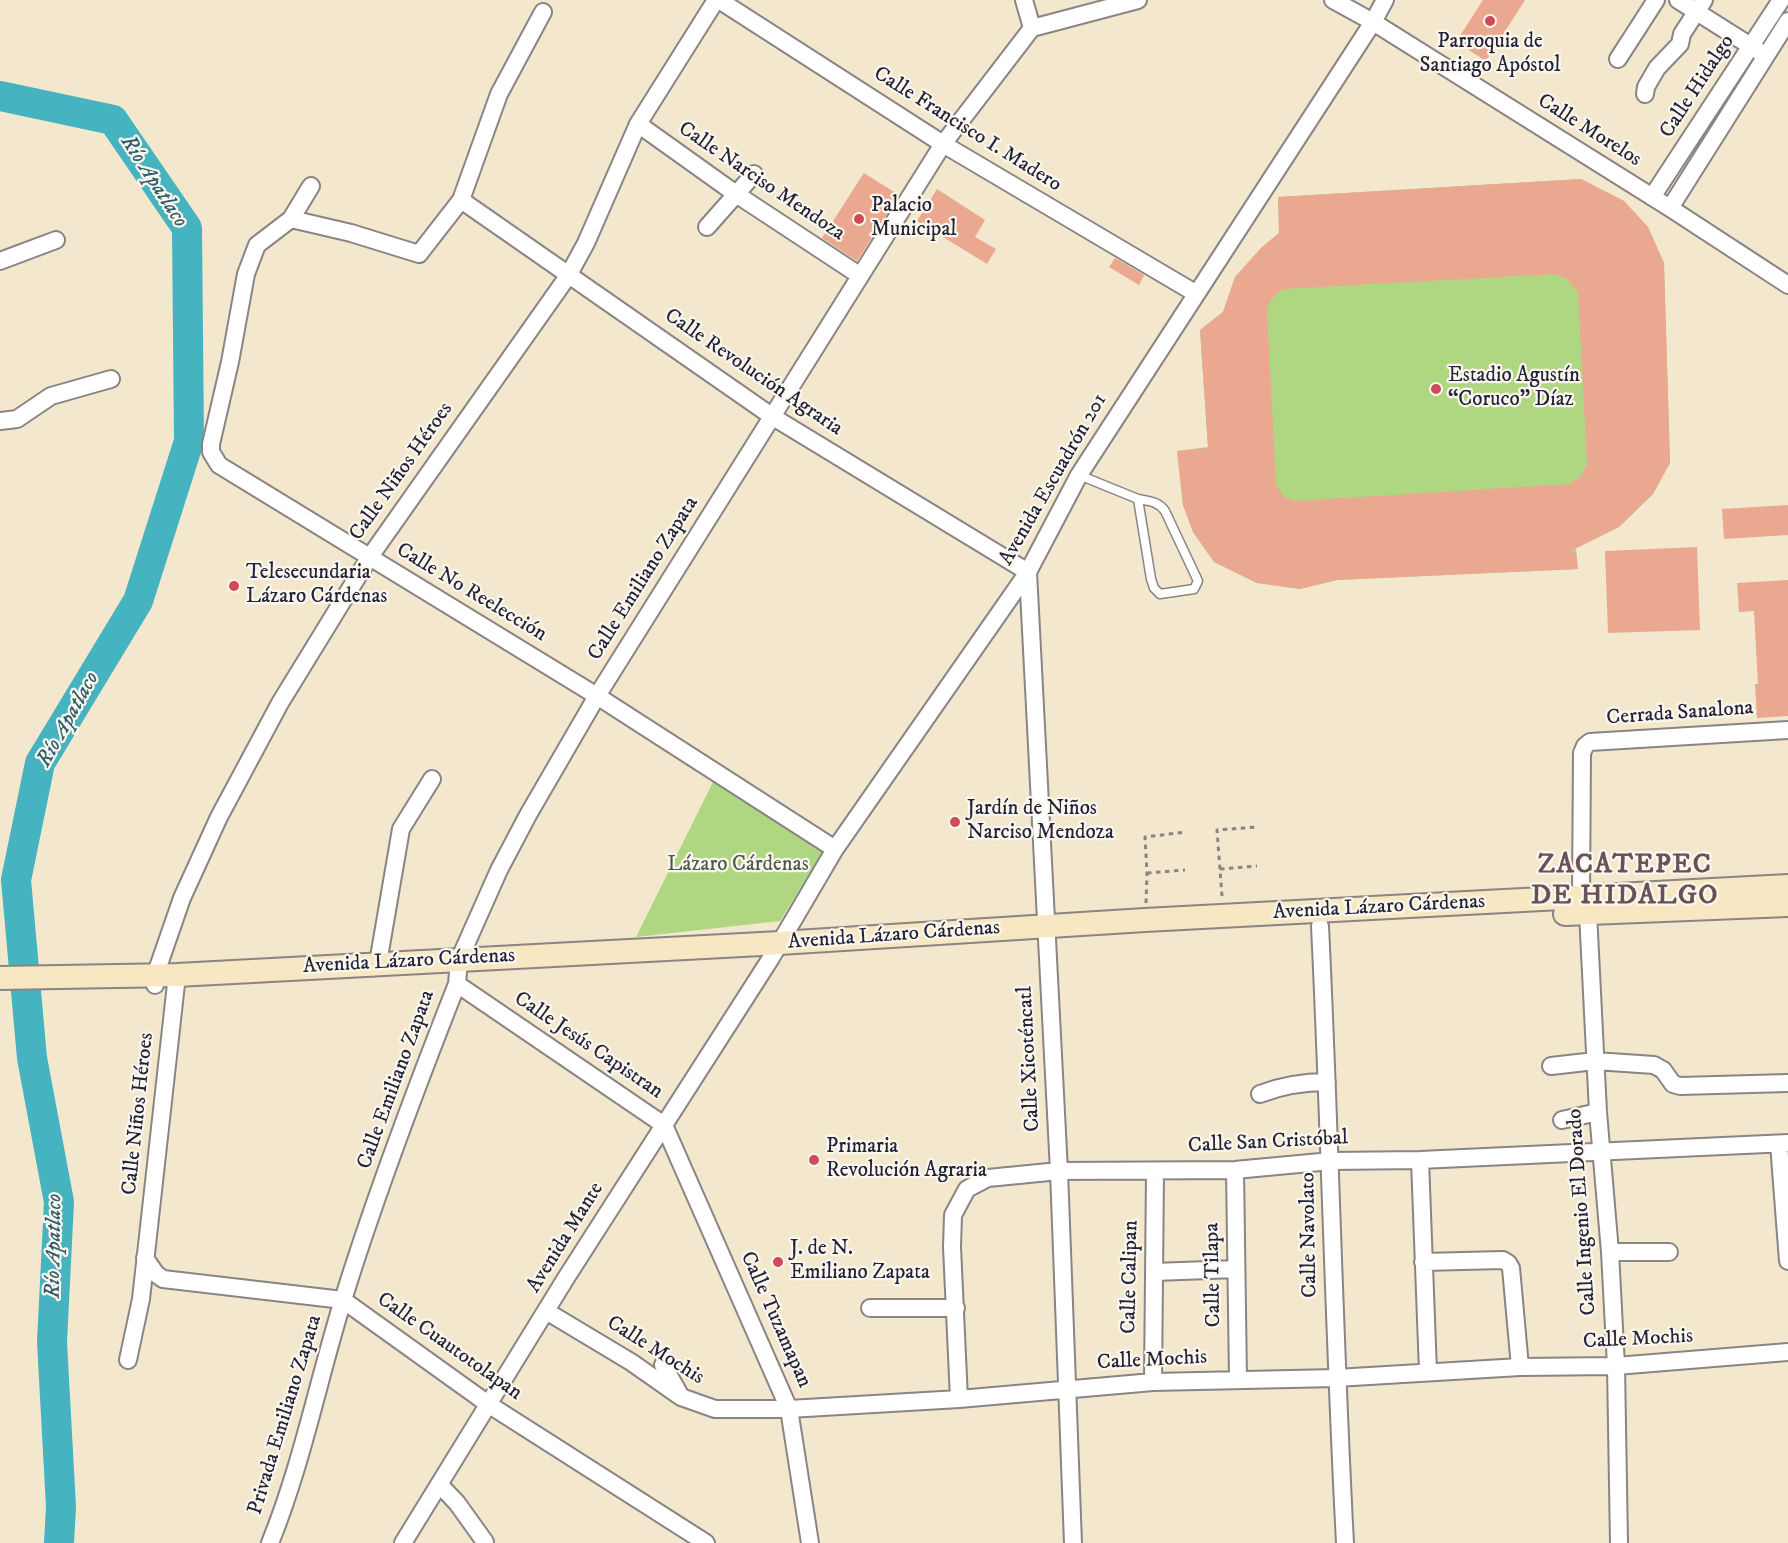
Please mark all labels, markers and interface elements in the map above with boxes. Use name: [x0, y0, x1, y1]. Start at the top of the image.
marker: Parroquia de Santiago Apóstol: [1483, 14, 1497, 28]
place label: Parroquia de Santiago Apóstol: [1419, 30, 1561, 80]
street label: Calle Hidalgo: [1655, 31, 1741, 143]
street label: Calle Francisco I. Madero: [868, 62, 1066, 198]
street label: Calle Morelos: [1532, 89, 1646, 173]
street label: Calle Narciso Mendoza: [673, 117, 849, 247]
water label: Río Apatlaco: [113, 131, 193, 233]
place label: Palacio Municipal: [871, 194, 957, 244]
marker: Palacio Municipal: [852, 212, 866, 226]
street label: Calle Revolución Agraria: [659, 304, 847, 442]
place label: Estadio Agustín “Coruco” Díaz: [1448, 364, 1580, 414]
marker: Estadio Agustín “Coruco” Díaz: [1429, 382, 1443, 396]
street label: Avenida Escuadrón 201: [995, 390, 1113, 570]
street label: Calle Niños Héroes: [345, 398, 459, 546]
street label: Calle Emiliano Zapata: [583, 492, 705, 666]
street label: Calle No Reelección: [391, 538, 551, 648]
place label: Telesecundaria Lázaro Cárdenas: [246, 561, 387, 611]
marker: Telesecundaria Lázaro Cárdenas: [227, 579, 241, 593]
water label: Río Apatlaco: [32, 668, 106, 772]
street label: Cerrada Sanalona: [1606, 696, 1754, 732]
place label: Jardín de Niños Narciso Mendoza: [967, 797, 1114, 847]
marker: Jardín de Niños Narciso Mendoza: [948, 815, 962, 829]
district label: ZACATEPEC DE HIDALGO: [1531, 850, 1719, 913]
park label: Lázaro Cárdenas: [667, 853, 809, 879]
street label: Avenida Lázaro Cárdenas: [1272, 890, 1486, 926]
street label: Avenida Lázaro Cárdenas: [787, 916, 1001, 956]
street label: Avenida Lázaro Cárdenas: [302, 944, 516, 980]
street label: Calle Xicoténcatl: [1014, 986, 1046, 1132]
street label: Calle Emiliano Zapata: [353, 987, 441, 1173]
street label: Calle Jesús Capistran: [509, 987, 667, 1105]
street label: Calle Niños Héroes: [118, 1032, 160, 1196]
street label: Calle Ingenio El Dorado: [1563, 1108, 1603, 1316]
street label: Calle San Cristóbal: [1187, 1126, 1349, 1160]
place label: Primaria Revolución Agraria: [826, 1135, 987, 1185]
marker: Primaria Revolución Agraria: [807, 1153, 821, 1167]
street label: Calle Navolato: [1296, 1172, 1324, 1298]
street label: Avenida Mante: [522, 1178, 610, 1298]
water label: Río Apatlaco: [41, 1193, 69, 1299]
street label: Calle Calipan: [1117, 1220, 1145, 1334]
street label: Calle Tilapa: [1200, 1223, 1228, 1327]
place label: J. de N. Emiliano Zapata: [790, 1237, 930, 1287]
street label: Calle Tuzamapan: [734, 1248, 816, 1392]
marker: J. de N. Emiliano Zapata: [771, 1255, 785, 1269]
street label: Calle Cuautotolapan: [372, 1288, 526, 1406]
street label: Calle Mochis: [602, 1311, 708, 1391]
street label: Privada Emiliano Zapata: [244, 1312, 328, 1518]
street label: Calle Mochis: [1582, 1325, 1694, 1355]
street label: Calle Mochis: [1096, 1346, 1208, 1376]

